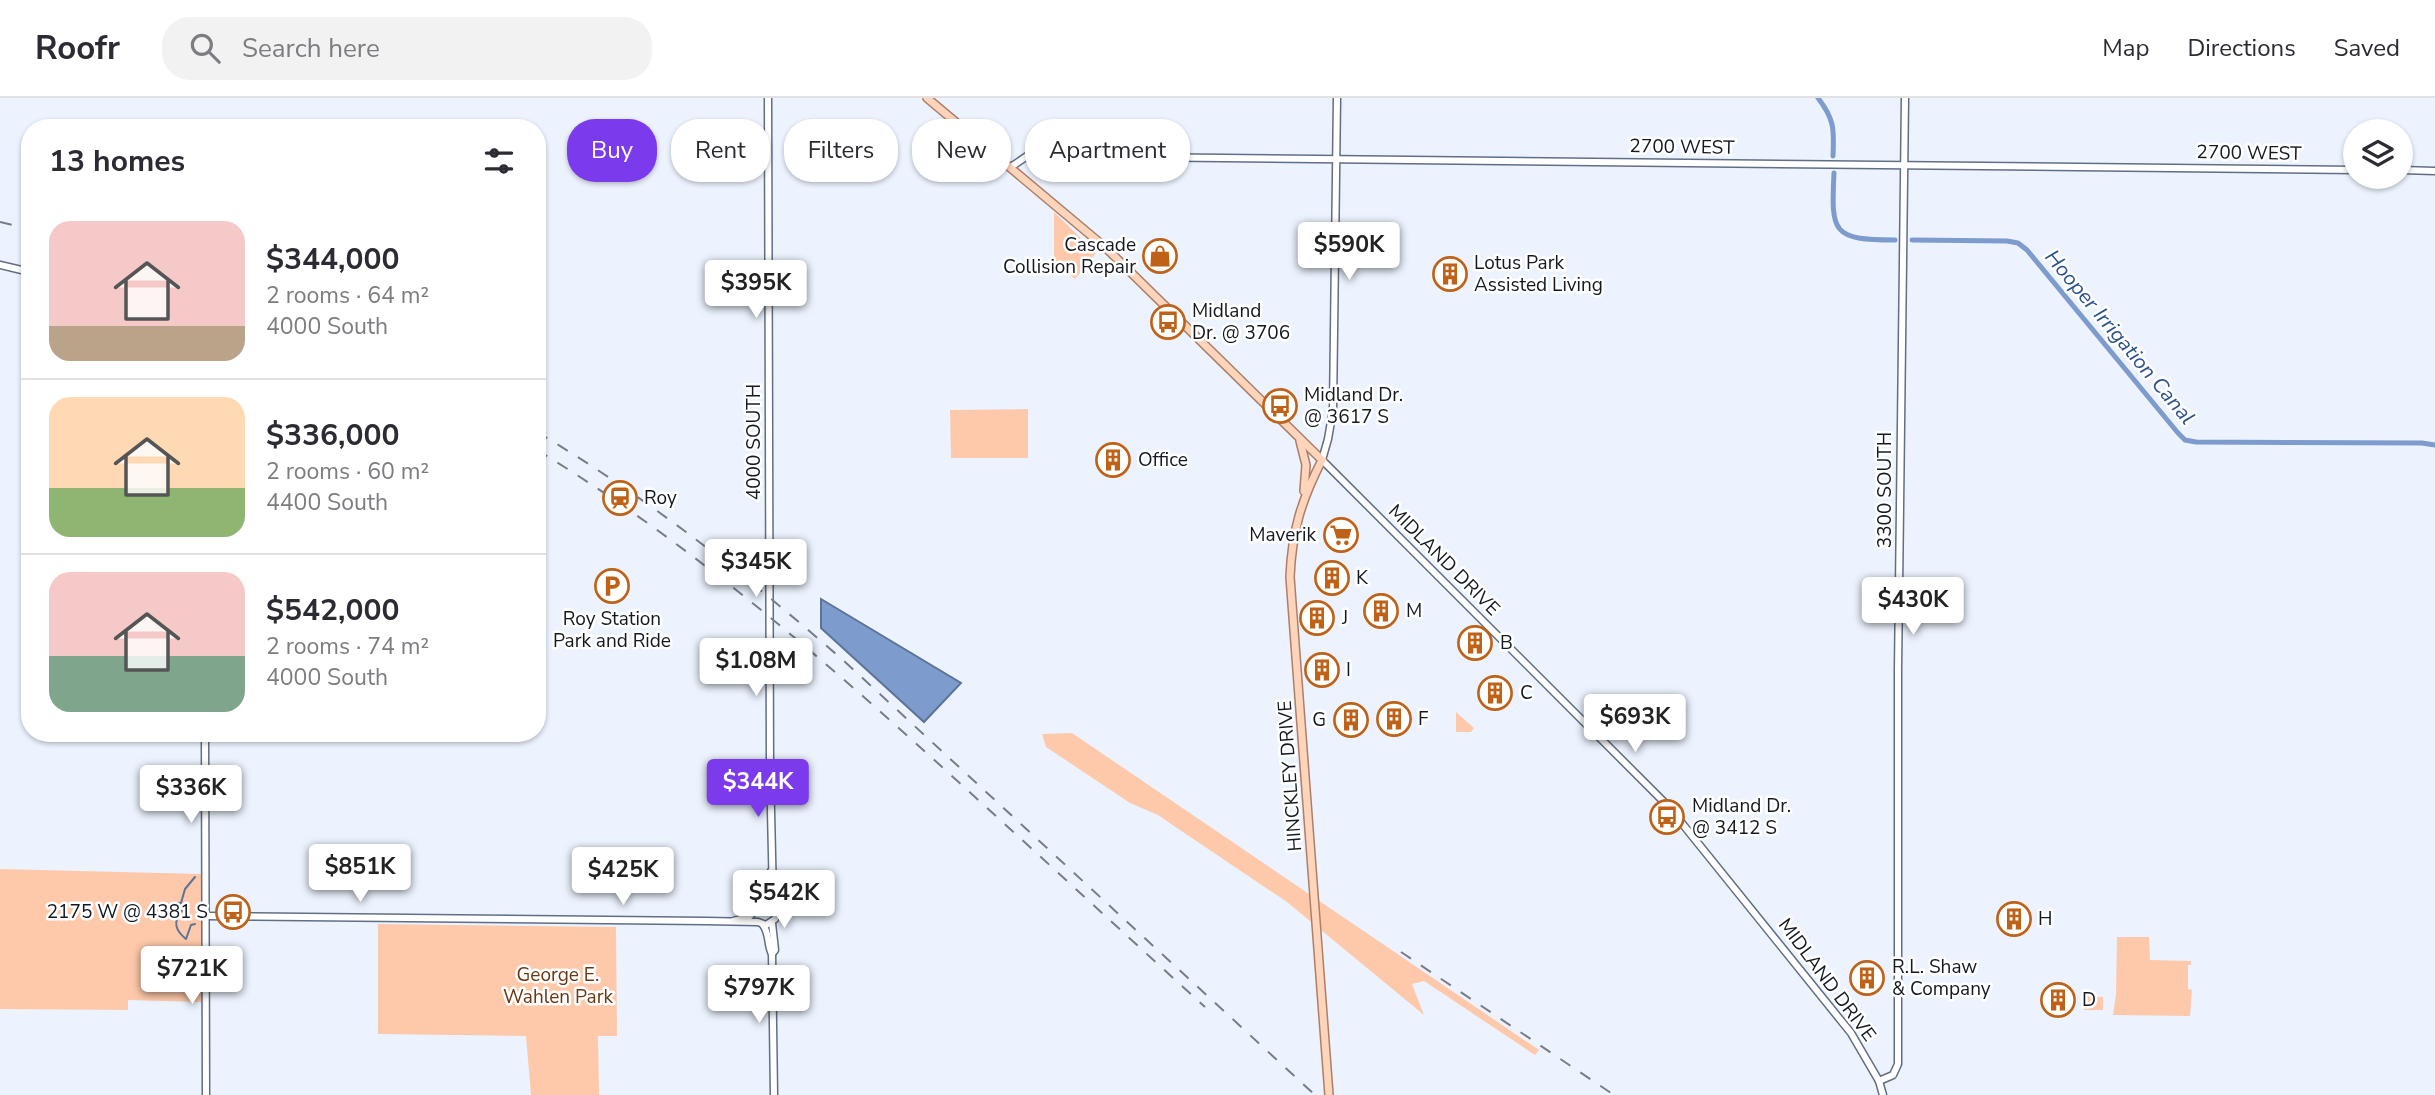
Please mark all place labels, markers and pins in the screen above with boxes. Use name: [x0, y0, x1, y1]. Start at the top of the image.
pin: $590K: [1300, 222, 1398, 282]
place label: Cascade Collision Repair: [1003, 232, 1136, 280]
shop icon: Cascade Collision Repair: [1141, 237, 1179, 275]
place label: Lotus Park Assisted Living: [1474, 250, 1603, 298]
building icon: Lotus Park Assisted Living: [1431, 255, 1469, 293]
pin: $395K: [707, 260, 805, 320]
place label: Midland Dr. @ 3706: [1192, 298, 1290, 346]
bus stop icon: Midland Dr. @ 3706: [1149, 303, 1187, 341]
place label: Midland Dr. @ 3617 S: [1304, 382, 1403, 430]
bus stop icon: Midland Dr. @ 3617 S: [1261, 387, 1299, 425]
building icon: Office: [1094, 441, 1132, 479]
place label: Office: [1138, 447, 1188, 473]
station icon: Roy: [601, 479, 639, 517]
place label: Roy: [644, 485, 677, 511]
supermarket icon: Maverik: [1322, 516, 1360, 554]
place label: Maverik: [1249, 522, 1316, 548]
pin: $345K: [707, 540, 805, 599]
building icon: K: [1313, 559, 1351, 597]
place label: K: [1356, 565, 1369, 591]
parking icon: Roy Station Park and Ride: [593, 567, 631, 605]
pin: $430K: [1864, 578, 1962, 637]
building icon: M: [1362, 592, 1400, 630]
building icon: J: [1298, 599, 1336, 637]
place label: M: [1406, 600, 1422, 622]
place label: J: [1341, 605, 1348, 631]
place label: Roy Station Park and Ride: [553, 606, 671, 654]
building icon: B: [1456, 624, 1494, 662]
place label: B: [1500, 630, 1513, 656]
pin: $1.08M: [699, 638, 813, 698]
building icon: I: [1303, 651, 1341, 689]
place label: I: [1346, 657, 1351, 683]
building icon: C: [1476, 674, 1514, 712]
place label: C: [1520, 680, 1533, 706]
pin: $693K: [1586, 694, 1684, 754]
building icon: F: [1375, 700, 1413, 738]
building icon: G: [1332, 701, 1370, 739]
place label: F: [1418, 706, 1428, 732]
place label: G: [1312, 707, 1326, 733]
pin: $344K: [709, 760, 807, 819]
pin: $336K: [142, 766, 240, 825]
place label: Midland Dr. @ 3412 S: [1692, 793, 1791, 841]
bus stop icon: Midland Dr. @ 3412 S: [1648, 798, 1686, 836]
pin: $851K: [311, 844, 409, 904]
pin: $425K: [574, 848, 672, 907]
pin: $542K: [735, 870, 833, 930]
bus stop icon: 2175 W @ 4381 S: [214, 893, 252, 931]
place label: 2175 W @ 4381 S: [47, 899, 208, 925]
building icon: H: [1995, 900, 2033, 938]
place label: H: [2038, 906, 2052, 932]
pin: $721K: [143, 946, 241, 1006]
place label: R.L. Shaw & Company: [1892, 954, 1991, 1002]
building icon: R.L. Shaw & Company: [1848, 959, 1886, 997]
pin: $797K: [710, 965, 808, 1025]
building icon: D: [2039, 981, 2077, 1019]
place label: D: [2082, 987, 2096, 1013]

